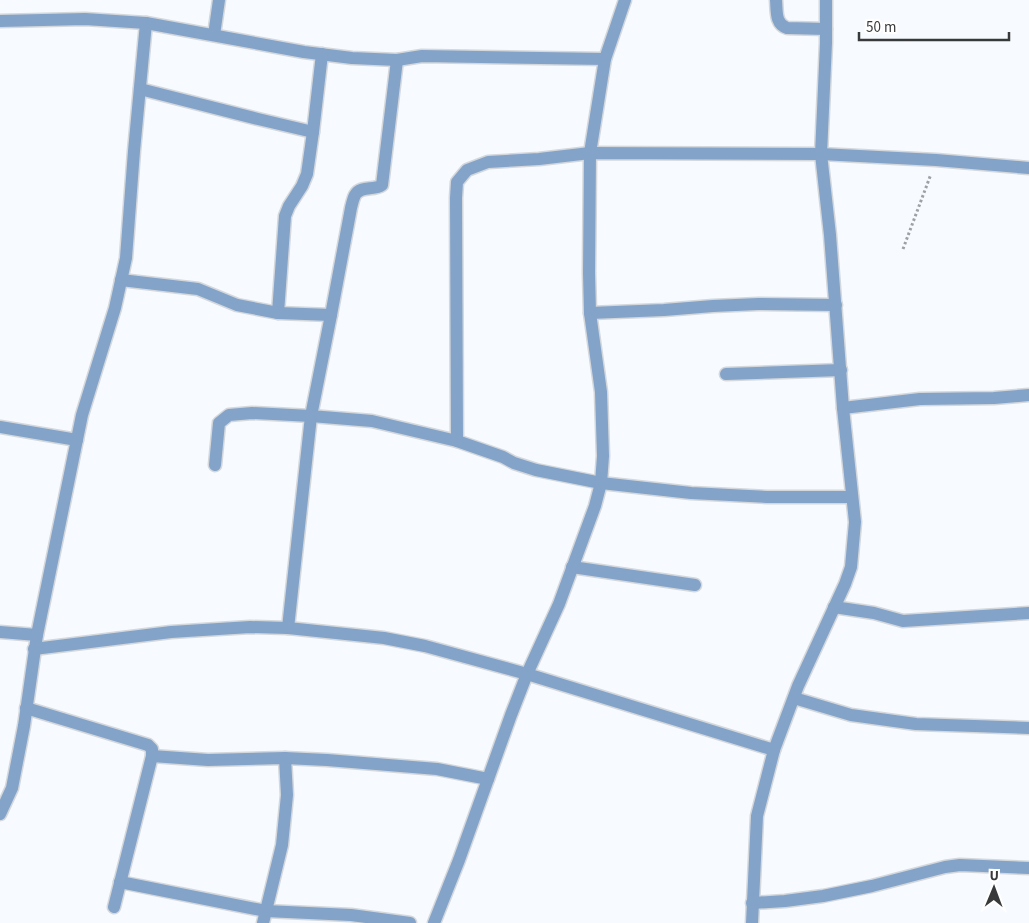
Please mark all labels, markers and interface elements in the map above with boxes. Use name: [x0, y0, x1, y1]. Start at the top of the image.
scale bar: [859, 10, 1009, 42]
text: 50 m: [866, 17, 896, 38]
north arrow: [969, 863, 1019, 913]
text: U: [989, 866, 999, 886]

